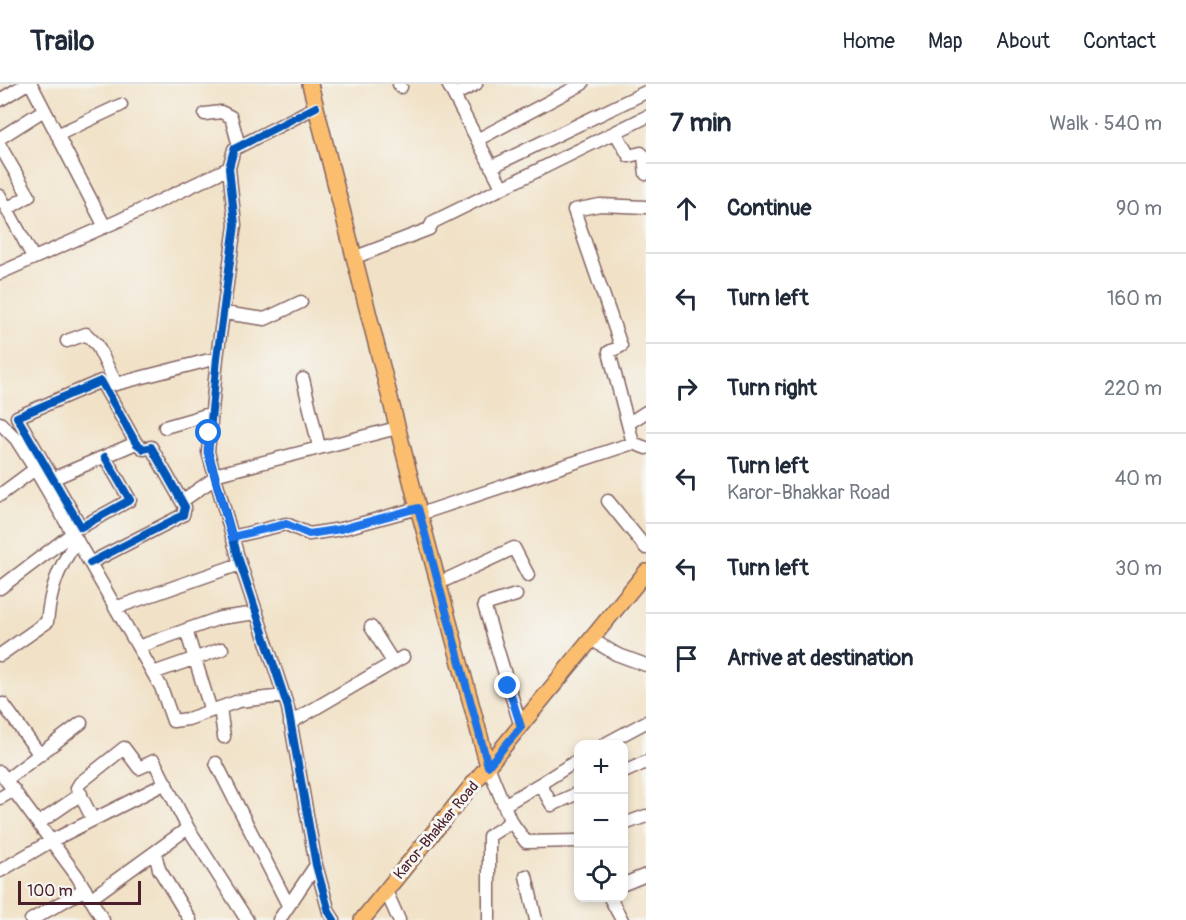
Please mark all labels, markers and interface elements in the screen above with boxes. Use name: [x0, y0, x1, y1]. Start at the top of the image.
text: Trailo: [30, 24, 94, 59]
text: Home: [842, 28, 895, 55]
text: Map: [928, 28, 963, 55]
text: About: [996, 28, 1050, 55]
text: Contact: [1083, 28, 1156, 55]
text: 7 min: [670, 107, 732, 139]
text: Walk · 540 m: [1049, 111, 1162, 136]
icon: ahead: [670, 192, 703, 225]
text: Continue: [727, 194, 811, 222]
text: 90 m: [1116, 196, 1162, 221]
icon: left: [670, 282, 703, 315]
text: Turn left: [727, 284, 809, 312]
text: 160 m: [1107, 286, 1162, 311]
icon: right: [670, 372, 703, 405]
text: Turn right: [727, 374, 817, 402]
text: 220 m: [1104, 376, 1162, 401]
route start: [195, 419, 221, 445]
text: Turn left: [727, 452, 809, 480]
icon: left: [670, 462, 703, 495]
text: 40 m: [1115, 466, 1162, 491]
text: Karor-Bhakkar Road: [727, 480, 890, 505]
icon: left: [670, 552, 703, 585]
text: Turn left: [727, 554, 809, 582]
text: 30 m: [1115, 556, 1162, 581]
icon: arrive: [670, 642, 703, 675]
text: Arrive at destination: [727, 644, 913, 672]
route end: [494, 672, 520, 698]
map controls: [574, 740, 628, 902]
button: +: [574, 740, 628, 794]
street label: Karor-Bhakkar Road: [390, 777, 483, 883]
button: −: [574, 794, 628, 848]
button: locate: [574, 848, 628, 902]
scale bar: [18, 878, 141, 906]
text: 100 m: [27, 881, 73, 901]

